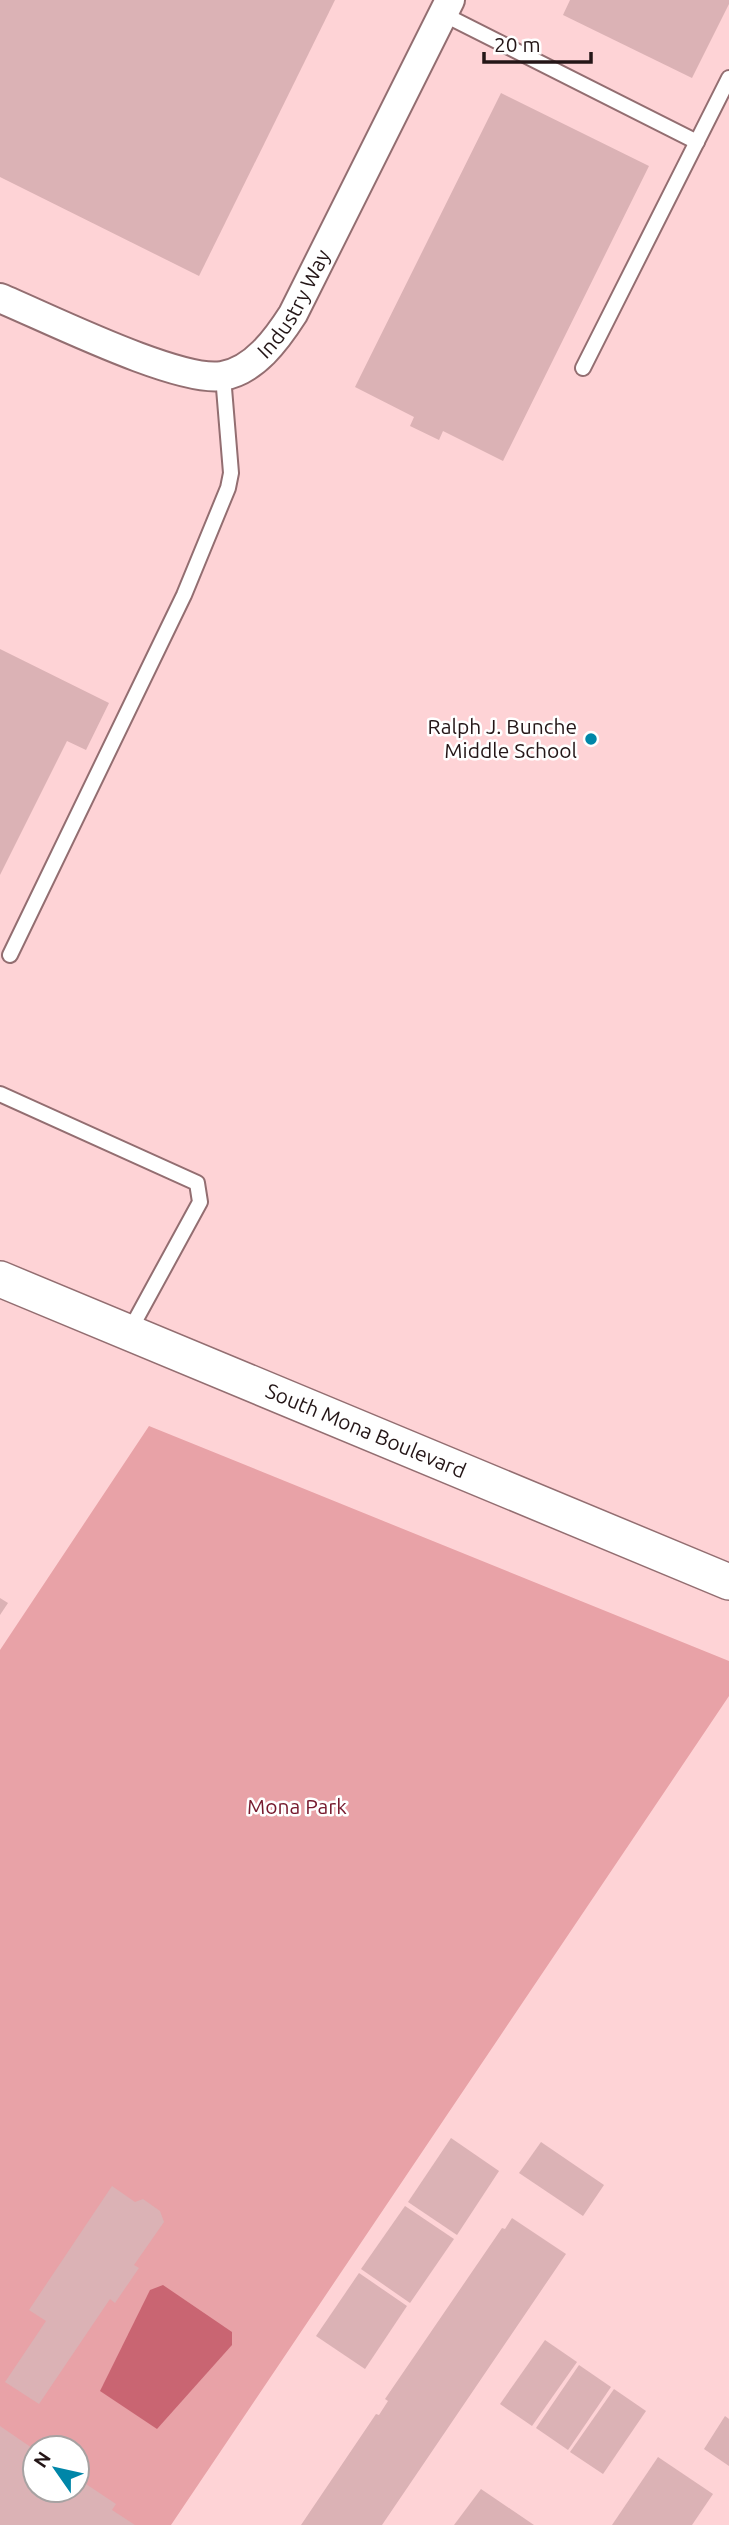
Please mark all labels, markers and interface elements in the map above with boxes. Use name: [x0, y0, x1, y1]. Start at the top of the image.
scale bar: [484, 21, 591, 65]
text: 20 m: [494, 32, 541, 56]
street label: Industry Way: [252, 245, 334, 363]
place label: Ralph J. Bunche Middle School: [428, 714, 577, 762]
marker: Ralph J. Bunche Middle School: [583, 731, 599, 747]
street label: South Mona Boulevard: [262, 1378, 470, 1482]
park label: Mona Park: [247, 1794, 347, 1818]
north arrow: [21, 2434, 91, 2504]
text: N: [29, 2447, 55, 2472]

